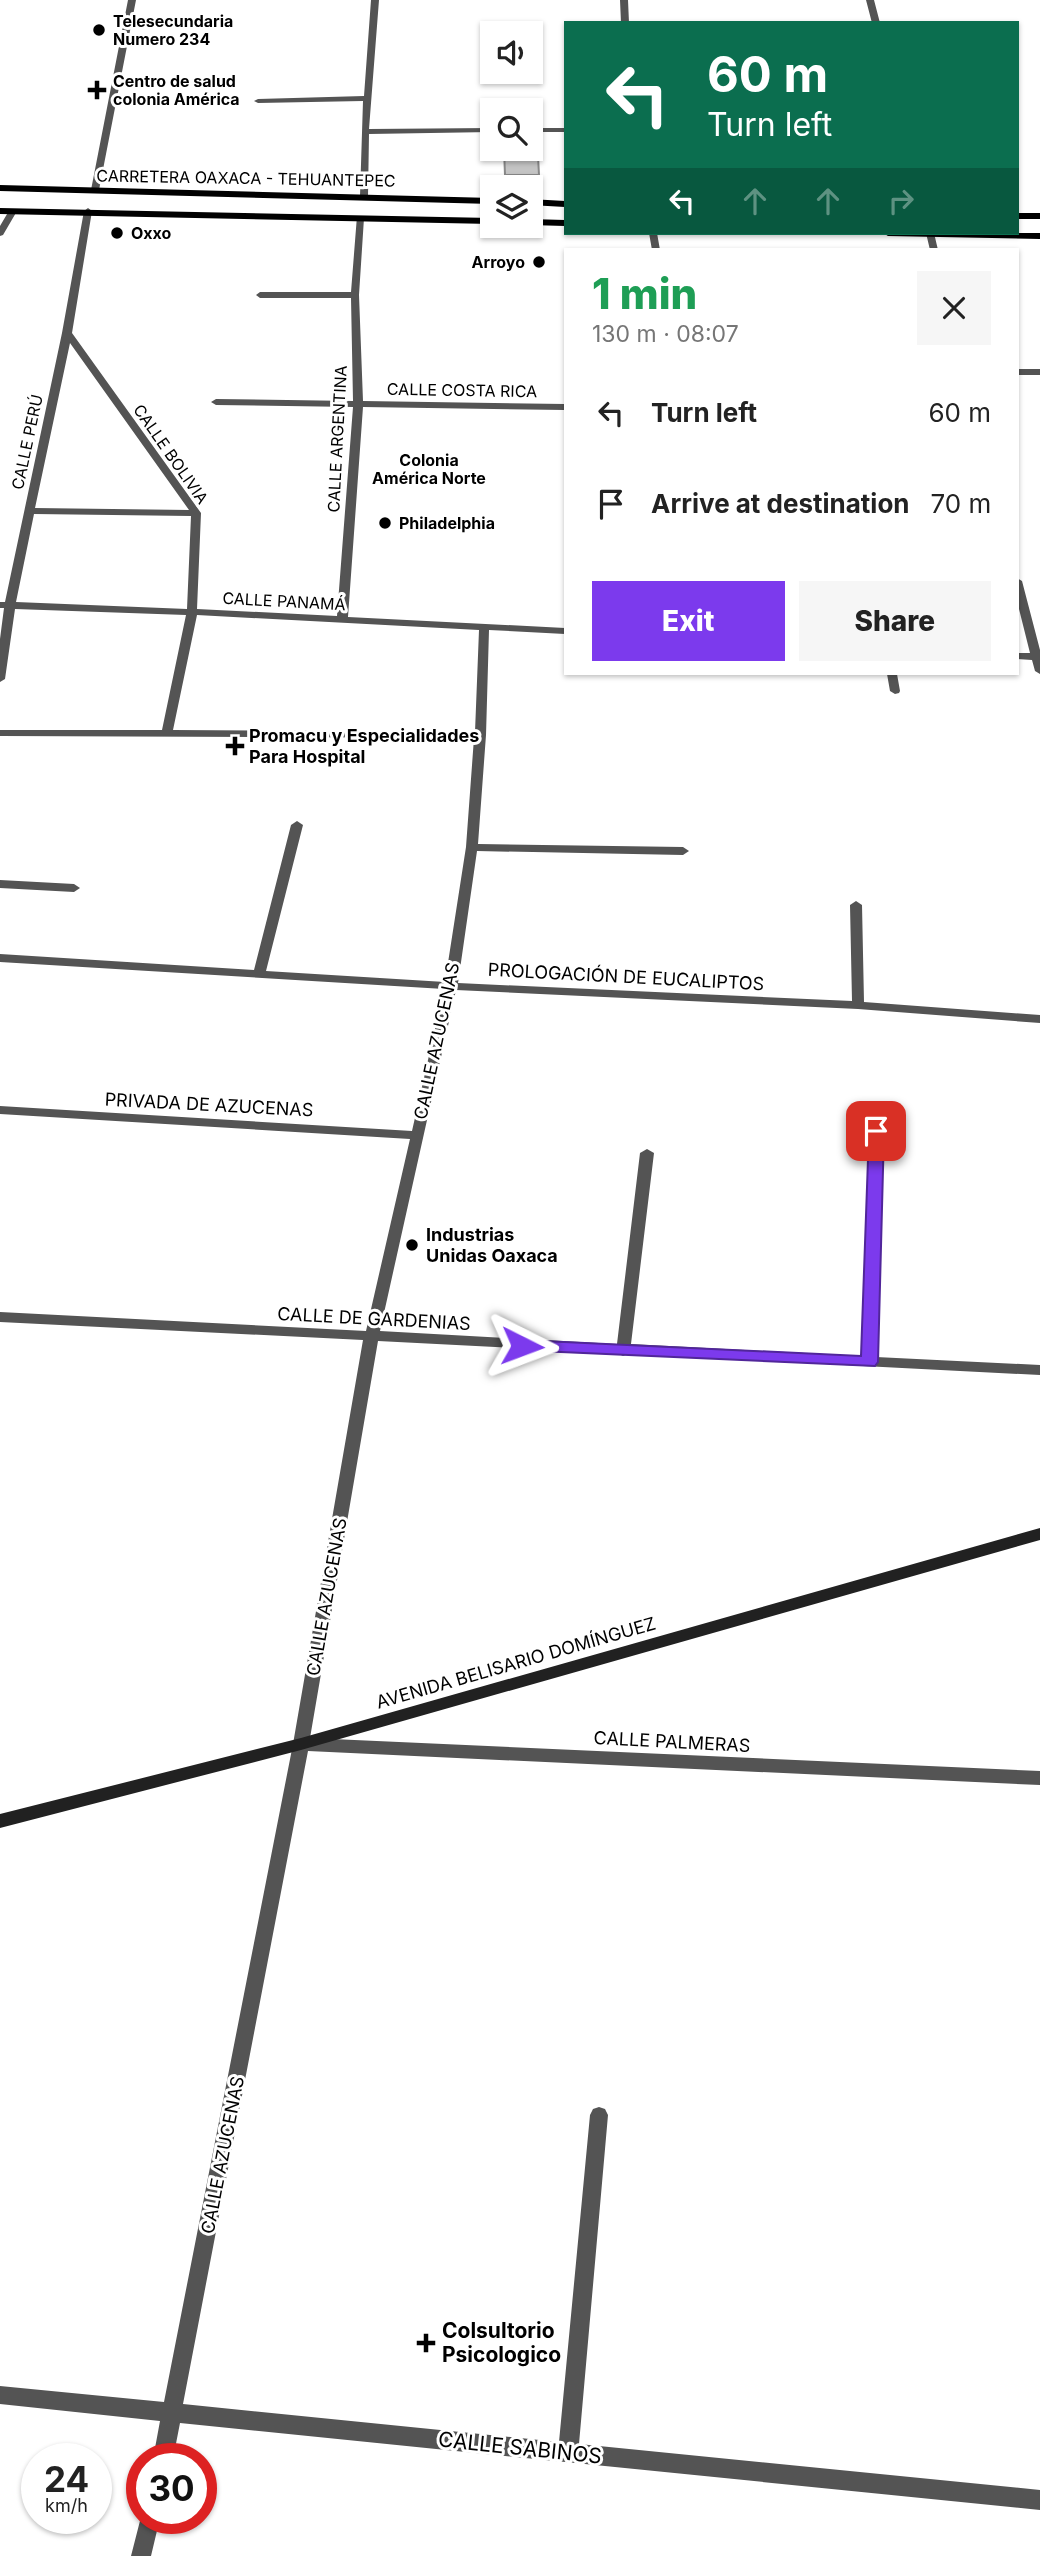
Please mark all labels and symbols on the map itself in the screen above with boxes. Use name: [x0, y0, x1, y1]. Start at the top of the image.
place label: Telesecundaria Numero 234: [113, 11, 233, 49]
marker: Telesecundaria Numero 234: [91, 22, 107, 38]
place label: Centro de salud colonia América: [113, 71, 240, 109]
marker: Centro de salud colonia América: [87, 80, 107, 100]
street label: CARRETERA OAXACA - TEHUANTEPEC: [96, 165, 396, 191]
place label: Oxxo: [131, 223, 172, 243]
marker: Oxxo: [109, 225, 125, 241]
place label: Arroyo: [472, 252, 525, 272]
marker: Arroyo: [531, 254, 547, 270]
street label: CALLE ARGENTINA: [323, 365, 351, 513]
street label: CALLE COSTA RICA: [387, 379, 537, 401]
street label: CALLE PERÚ: [7, 393, 47, 491]
street label: CALLE BOLIVIA: [129, 400, 213, 508]
district label: Colonia América Norte: [372, 450, 486, 488]
place label: Philadelphia: [399, 513, 495, 533]
marker: Philadelphia: [377, 515, 393, 531]
street label: CALLE PANAMÁ: [222, 588, 346, 614]
place label: Promacu y Especialidades Para Hospital: [249, 725, 479, 767]
marker: Promacu y Especialidades Para Hospital: [227, 738, 243, 754]
street label: PROLOGACIÓN DE EUCALIPTOS: [487, 958, 765, 994]
street label: CALLE AZUCENAS: [410, 960, 463, 1121]
street label: PRIVADA DE AZUCENAS: [104, 1089, 314, 1120]
pin: [846, 1101, 906, 1161]
place label: Industrias Unidas Oaxaca: [426, 1224, 558, 1266]
marker: Industrias Unidas Oaxaca: [404, 1237, 420, 1253]
street label: CALLE DE GARDENIAS: [277, 1303, 471, 1334]
position arrow: [485, 1309, 559, 1383]
street label: CALLE AZUCENAS: [302, 1516, 351, 1678]
street label: AVENIDA BELISARIO DOMÍNGUEZ: [373, 1612, 658, 1713]
street label: CALLE PALMERAS: [593, 1727, 751, 1756]
street label: CALLE AZUCENAS: [197, 2074, 248, 2235]
place label: Colsultorio Psicologico: [442, 2318, 561, 2367]
marker: Colsultorio Psicologico: [416, 2333, 436, 2353]
street label: CALLE SABINOS: [437, 2426, 603, 2469]
speed limit sign: 30: [126, 2443, 217, 2534]

